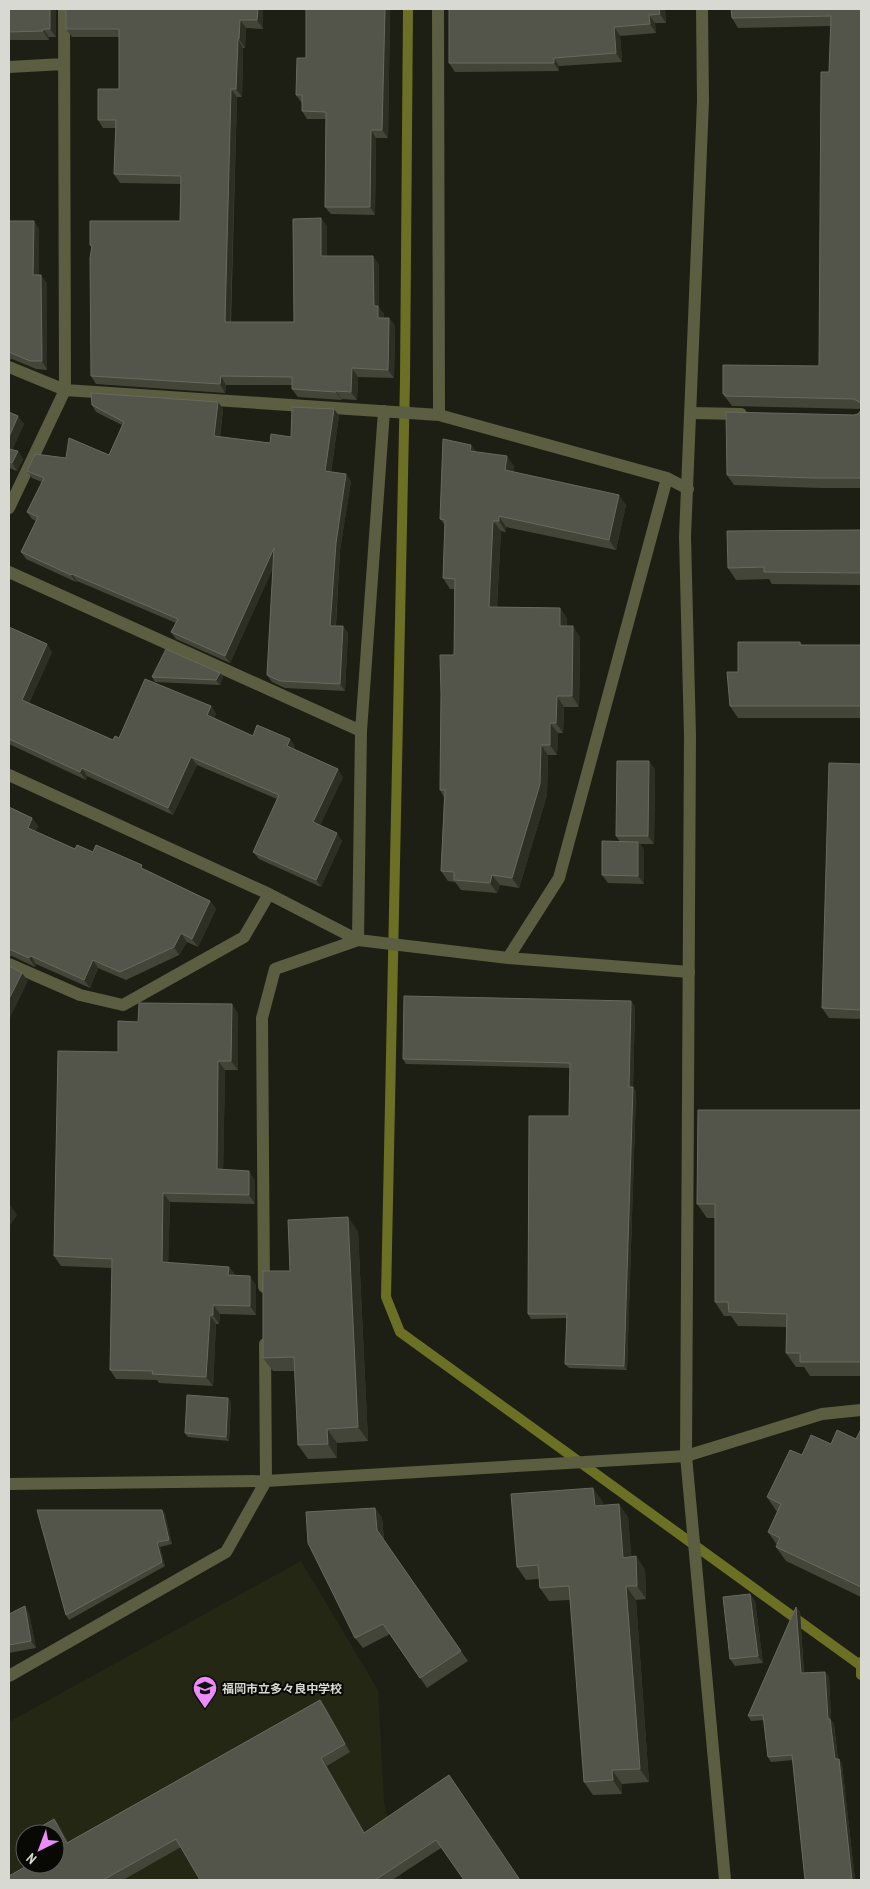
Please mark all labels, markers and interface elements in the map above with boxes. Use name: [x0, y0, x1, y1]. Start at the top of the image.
school or university icon: 福岡市立多々良中学校: [192, 1675, 218, 1709]
place label: 福岡市立多々良中学校: [222, 1681, 342, 1696]
north arrow: [15, 1824, 65, 1874]
text: N: [22, 1849, 40, 1868]

